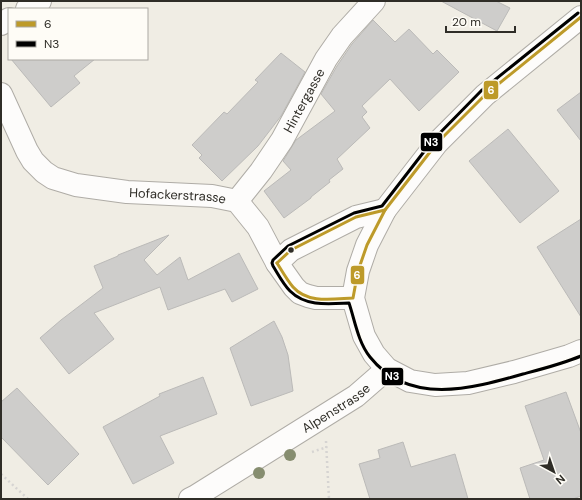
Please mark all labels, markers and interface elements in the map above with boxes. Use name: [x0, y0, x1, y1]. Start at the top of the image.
legend: [8, 8, 148, 60]
scale bar: [446, 8, 515, 34]
text: 20 m: [452, 14, 481, 30]
text: 6: [44, 16, 52, 32]
text: N3: [44, 36, 59, 52]
street label: Hintergasse: [279, 65, 328, 136]
line badge: 6: [483, 80, 499, 100]
text: 6: [488, 83, 495, 97]
line badge: N3: [420, 132, 443, 152]
text: N3: [424, 135, 438, 149]
street label: Hofackerstrasse: [129, 184, 228, 207]
unlabelled marker: [286, 245, 296, 255]
line badge: 6: [350, 265, 365, 285]
text: 6: [354, 268, 361, 282]
line badge: N3: [381, 367, 404, 386]
text: N3: [385, 369, 399, 383]
street label: Alpenstrasse: [298, 379, 373, 436]
north arrow: [534, 452, 574, 492]
text: N: [553, 472, 568, 488]

